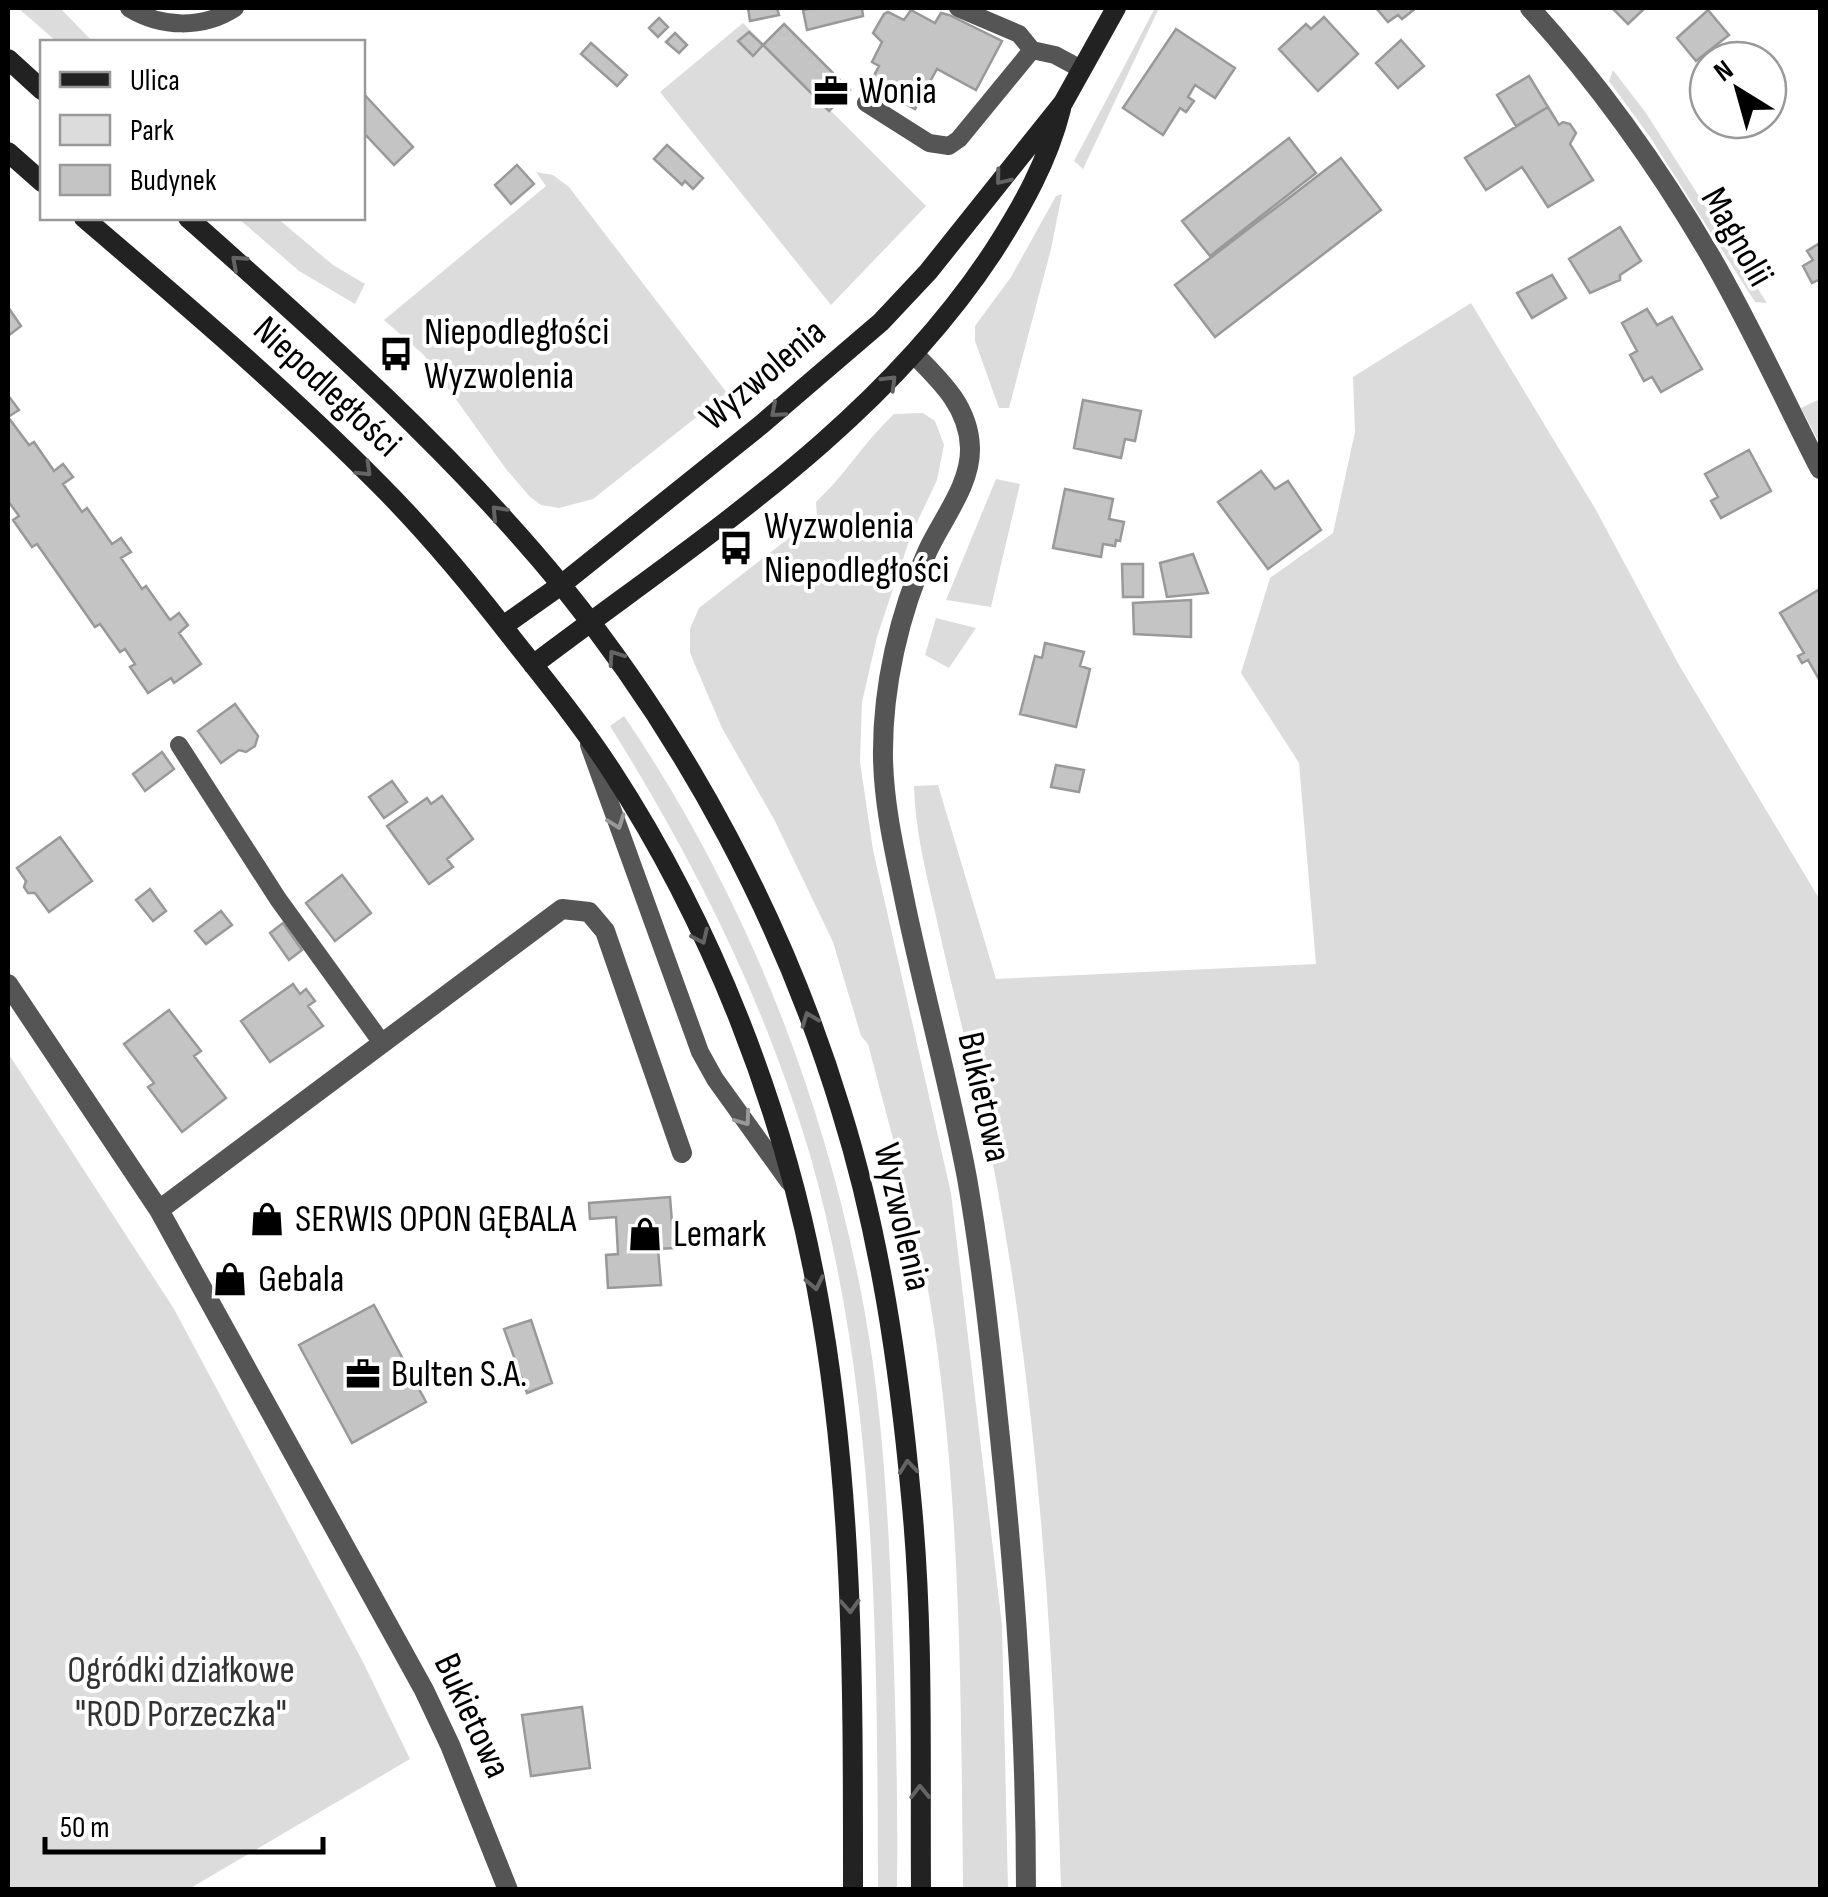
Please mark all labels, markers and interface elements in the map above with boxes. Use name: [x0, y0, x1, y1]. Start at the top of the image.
legend: [40, 40, 365, 220]
north arrow: [1688, 40, 1788, 140]
text: N: [1708, 54, 1740, 89]
text: Ulica: [130, 63, 180, 99]
place label: Wonia: [859, 69, 937, 114]
office icon: Wonia: [812, 72, 850, 110]
text: Park: [130, 113, 174, 149]
text: Budynek: [130, 163, 217, 199]
one-way arrow: [996, 167, 1014, 185]
street label: Magnolii: [1691, 180, 1783, 294]
one-way arrow: [231, 256, 250, 274]
street label: Niepodległości: [244, 307, 410, 467]
street label: Wyzwolenia: [691, 309, 835, 441]
place label: Niepodległości Wyzwolenia: [424, 310, 609, 399]
bus stop icon: Niepodległości Wyzwolenia: [377, 335, 415, 373]
one-way arrow: [878, 375, 896, 393]
one-way arrow: [770, 400, 789, 418]
one-way arrow: [354, 458, 372, 476]
place label: Wyzwolenia Niepodległości: [764, 504, 949, 593]
one-way arrow: [491, 505, 509, 524]
bus stop icon: Wyzwolenia Niepodległości: [717, 529, 755, 567]
one-way arrow: [609, 649, 627, 668]
one-way arrow: [605, 813, 626, 830]
one-way arrow: [689, 927, 709, 945]
one-way arrow: [801, 1011, 821, 1029]
street label: Bukietowa: [947, 1028, 1021, 1166]
one-way arrow: [732, 1108, 750, 1127]
street label: Wyzwolenia: [863, 1139, 941, 1295]
place label: SERWIS OPON GĘBALA: [295, 1197, 577, 1242]
shop icon: SERWIS OPON GĘBALA: [248, 1200, 286, 1238]
place label: Lemark: [673, 1212, 767, 1257]
shop icon: Lemark: [626, 1215, 664, 1253]
place label: Gebala: [258, 1257, 344, 1302]
shop icon: Gebala: [211, 1260, 249, 1298]
one-way arrow: [804, 1274, 825, 1291]
place label: Bulten S.A.: [391, 1352, 527, 1397]
office icon: Bulten S.A.: [344, 1355, 382, 1393]
one-way arrow: [898, 1459, 919, 1475]
one-way arrow: [839, 1598, 860, 1614]
street label: Bukietowa: [424, 1647, 520, 1785]
park label: Ogródki działkowe "ROD Porzeczka": [67, 1648, 295, 1737]
one-way arrow: [909, 1784, 931, 1800]
scale bar: [45, 1792, 322, 1854]
text: 50 m: [60, 1810, 109, 1846]

